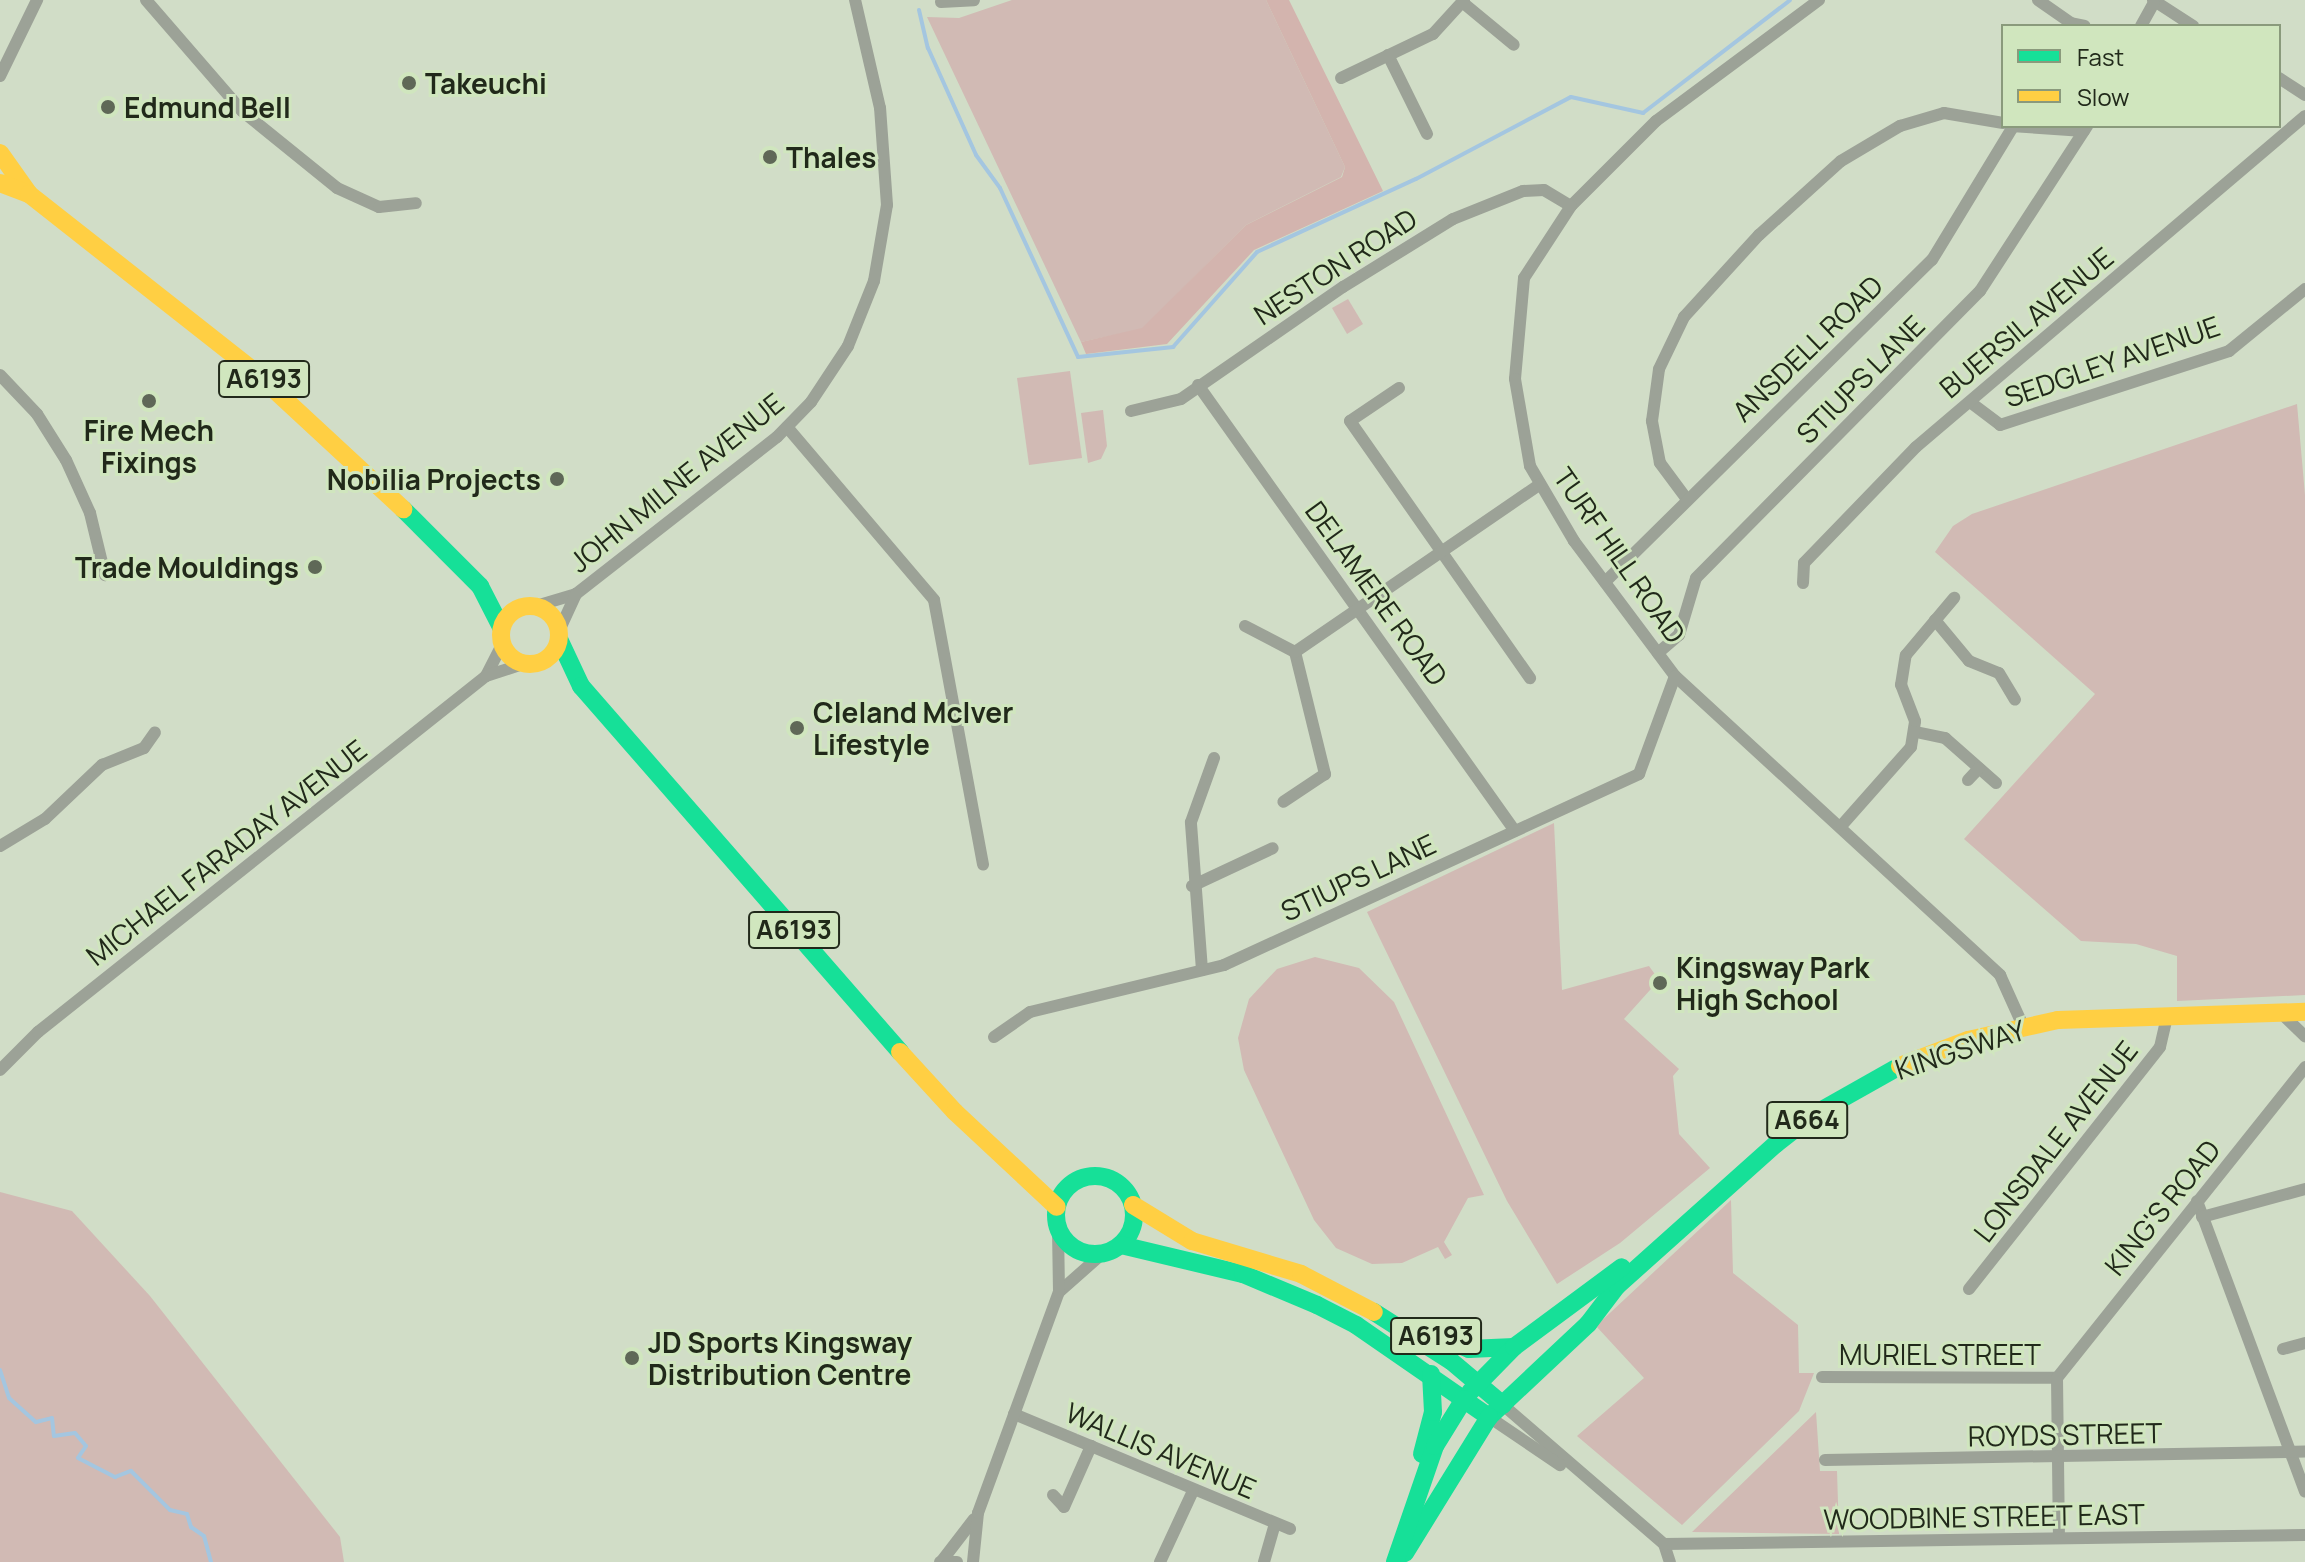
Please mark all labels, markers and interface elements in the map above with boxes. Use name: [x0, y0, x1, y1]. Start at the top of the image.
legend: [2001, 24, 2281, 128]
text: Fast: [2077, 40, 2124, 73]
place label: Takeuchi: [425, 66, 547, 100]
marker: Takeuchi: [400, 74, 418, 92]
text: Slow: [2077, 80, 2130, 113]
place label: Edmund Bell: [124, 90, 291, 124]
marker: Edmund Bell: [99, 98, 117, 116]
place label: Thales: [786, 140, 876, 174]
marker: Thales: [761, 148, 779, 166]
street label: NESTON ROAD: [1247, 201, 1423, 331]
street label: BUERSIL AVENUE: [1932, 239, 2120, 405]
street label: ANSDELL ROAD: [1724, 267, 1890, 429]
street label: STIUPS LANE: [1789, 308, 1931, 450]
street label: SEDGLEY AVENUE: [1999, 308, 2225, 414]
road number: A6193: [218, 357, 310, 401]
street label: JOHN MILNE AVENUE: [562, 385, 790, 579]
marker: Fire Mech Fixings: [140, 392, 158, 410]
place label: Fire Mech Fixings: [84, 413, 214, 479]
street label: TURF HILL ROAD: [1547, 460, 1693, 650]
place label: Nobilia Projects: [327, 462, 541, 496]
marker: Nobilia Projects: [548, 470, 566, 488]
street label: DELAMERE ROAD: [1299, 494, 1455, 692]
place label: Trade Mouldings: [75, 550, 299, 584]
marker: Trade Mouldings: [306, 558, 324, 576]
place label: Cleland McIver Lifestyle: [813, 695, 1013, 761]
marker: Cleland McIver Lifestyle: [788, 719, 806, 737]
street label: MICHAEL FARADAY AVENUE: [78, 731, 374, 973]
street label: STIUPS LANE: [1275, 826, 1441, 928]
road number: A6193: [748, 908, 840, 952]
place label: Kingsway Park High School: [1676, 950, 1869, 1016]
marker: Kingsway Park High School: [1651, 974, 1669, 992]
street label: KINGSWAY: [1891, 1012, 2029, 1086]
street label: LONSDALE AVENUE: [1966, 1034, 2144, 1248]
road number: A664: [1765, 1098, 1849, 1142]
street label: KING'S ROAD: [2097, 1133, 2227, 1281]
road number: A6193: [1390, 1314, 1482, 1358]
place label: JD Sports Kingsway Distribution Centre: [648, 1325, 912, 1391]
street label: MURIEL STREET: [1838, 1337, 2042, 1371]
marker: JD Sports Kingsway Distribution Centre: [623, 1349, 641, 1367]
street label: WALLIS AVENUE: [1061, 1395, 1261, 1505]
street label: ROYDS STREET: [1967, 1416, 2163, 1452]
street label: WOODBINE STREET EAST: [1823, 1496, 2145, 1536]

